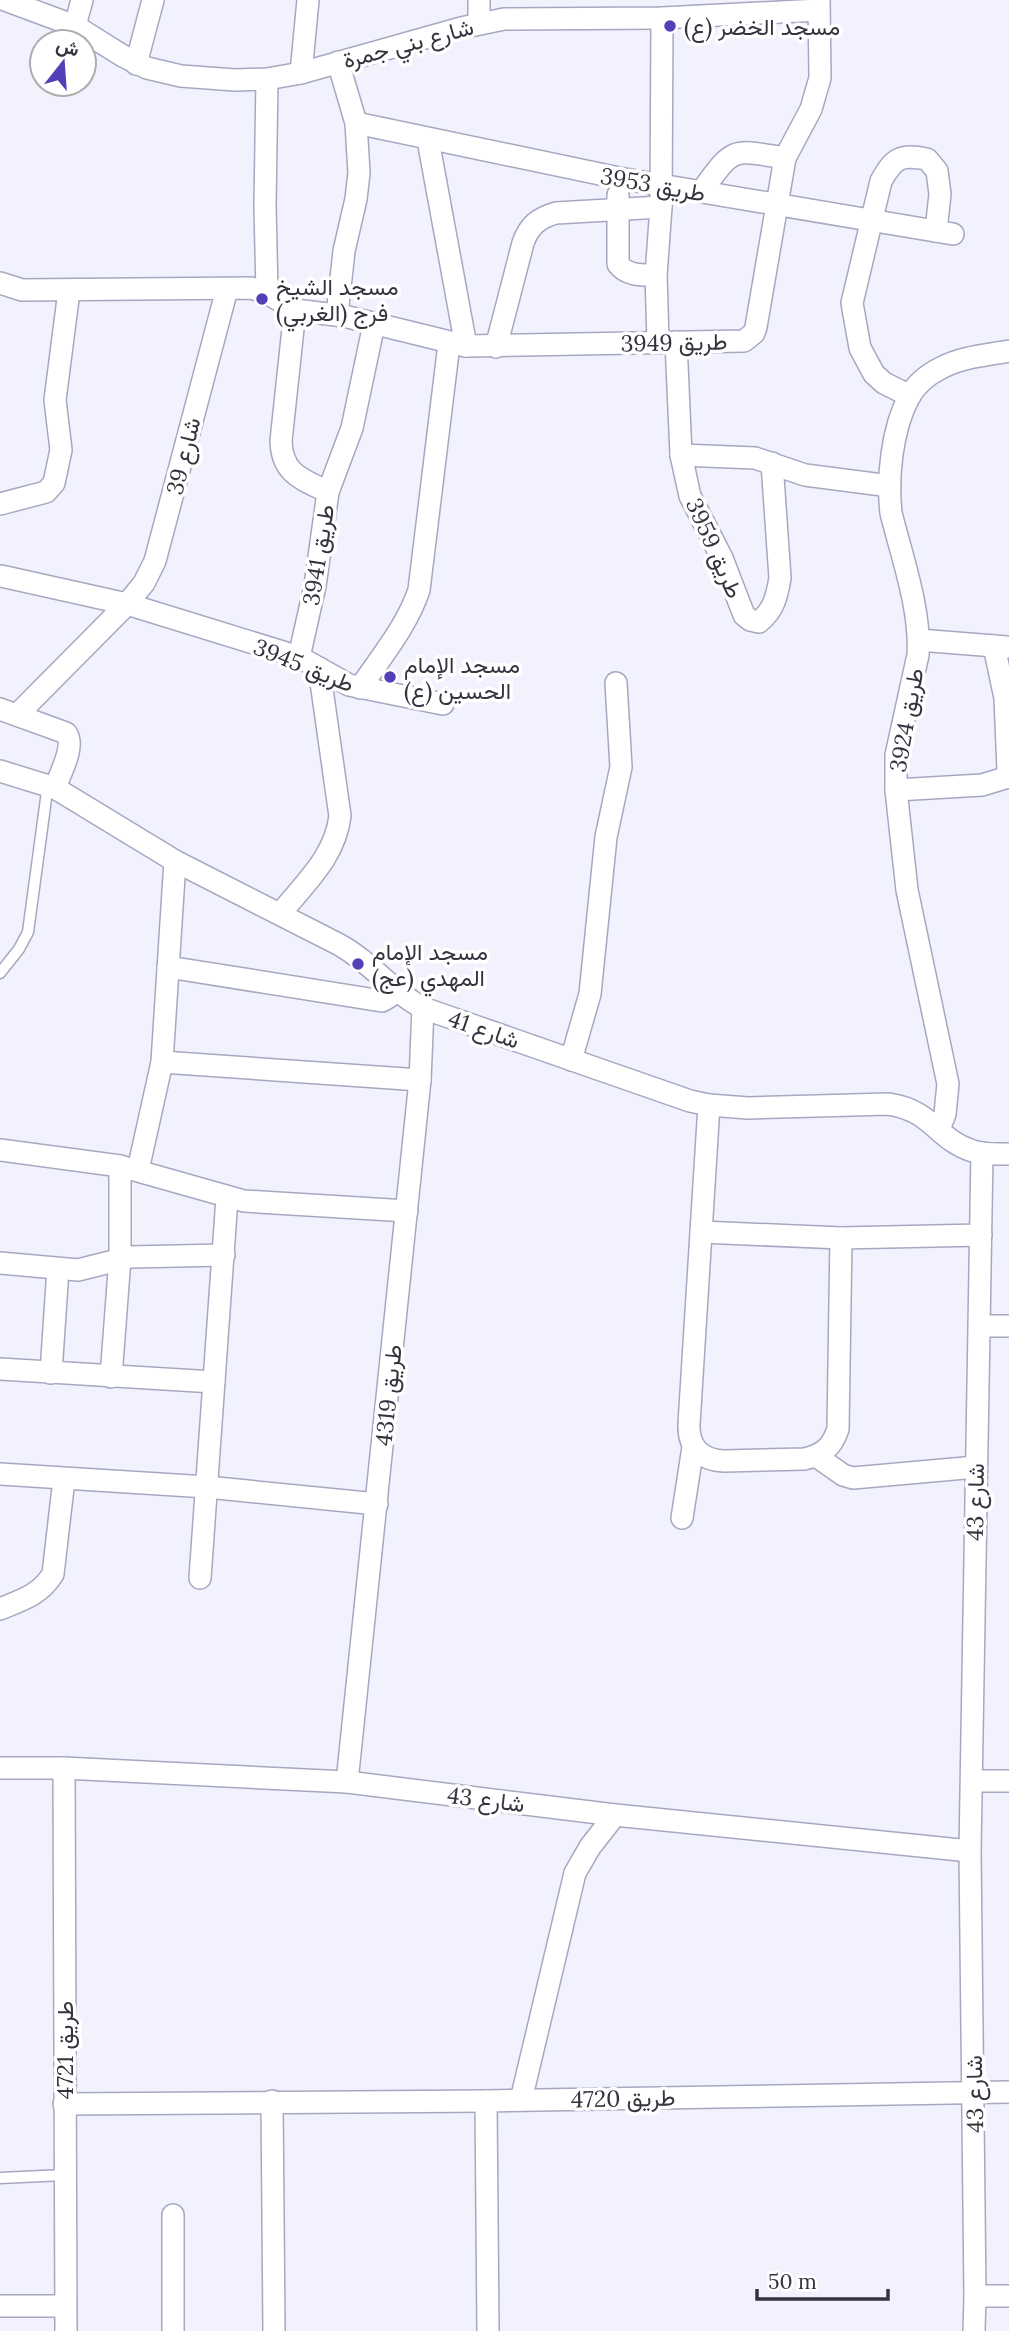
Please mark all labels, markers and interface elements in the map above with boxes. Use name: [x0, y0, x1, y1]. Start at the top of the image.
street label: شارع بني جمرة: [339, 12, 478, 79]
place label: مسجد الخضر (ع): [684, 12, 840, 43]
marker: مسجد الخضر (ع): [662, 18, 678, 34]
north arrow: [28, 28, 98, 98]
text: ش: [54, 32, 83, 62]
street label: طريق 3953: [598, 160, 708, 208]
place label: مسجد الشيخ فرج (الغربي): [276, 272, 398, 332]
marker: مسجد الشيخ فرج (الغربي): [254, 291, 270, 307]
street label: طريق 3949: [620, 327, 728, 358]
street label: شارع 39: [159, 414, 208, 498]
street label: طريق 3959: [679, 493, 750, 603]
street label: طريق 3941: [296, 502, 341, 608]
street label: طريق 3945: [249, 632, 359, 699]
place label: مسجد الإمام الحسين (ع): [404, 650, 520, 707]
street label: طريق 3924: [883, 666, 930, 775]
marker: مسجد الإمام الحسين (ع): [382, 669, 398, 685]
place label: مسجد الإمام المهدي (عج): [372, 937, 488, 997]
marker: مسجد الإمام المهدي (عج): [350, 956, 366, 972]
street label: شارع 41: [444, 1003, 523, 1057]
street label: طريق 4319: [368, 1343, 409, 1447]
street label: شارع 43: [960, 1463, 992, 1541]
street label: شارع 43: [445, 1780, 526, 1820]
street label: طريق 4721: [50, 2001, 80, 2099]
street label: شارع 43: [959, 2055, 991, 2133]
street label: طريق 4720: [570, 2083, 676, 2114]
scale bar: [757, 2258, 888, 2302]
text: 50 m: [768, 2268, 817, 2295]

